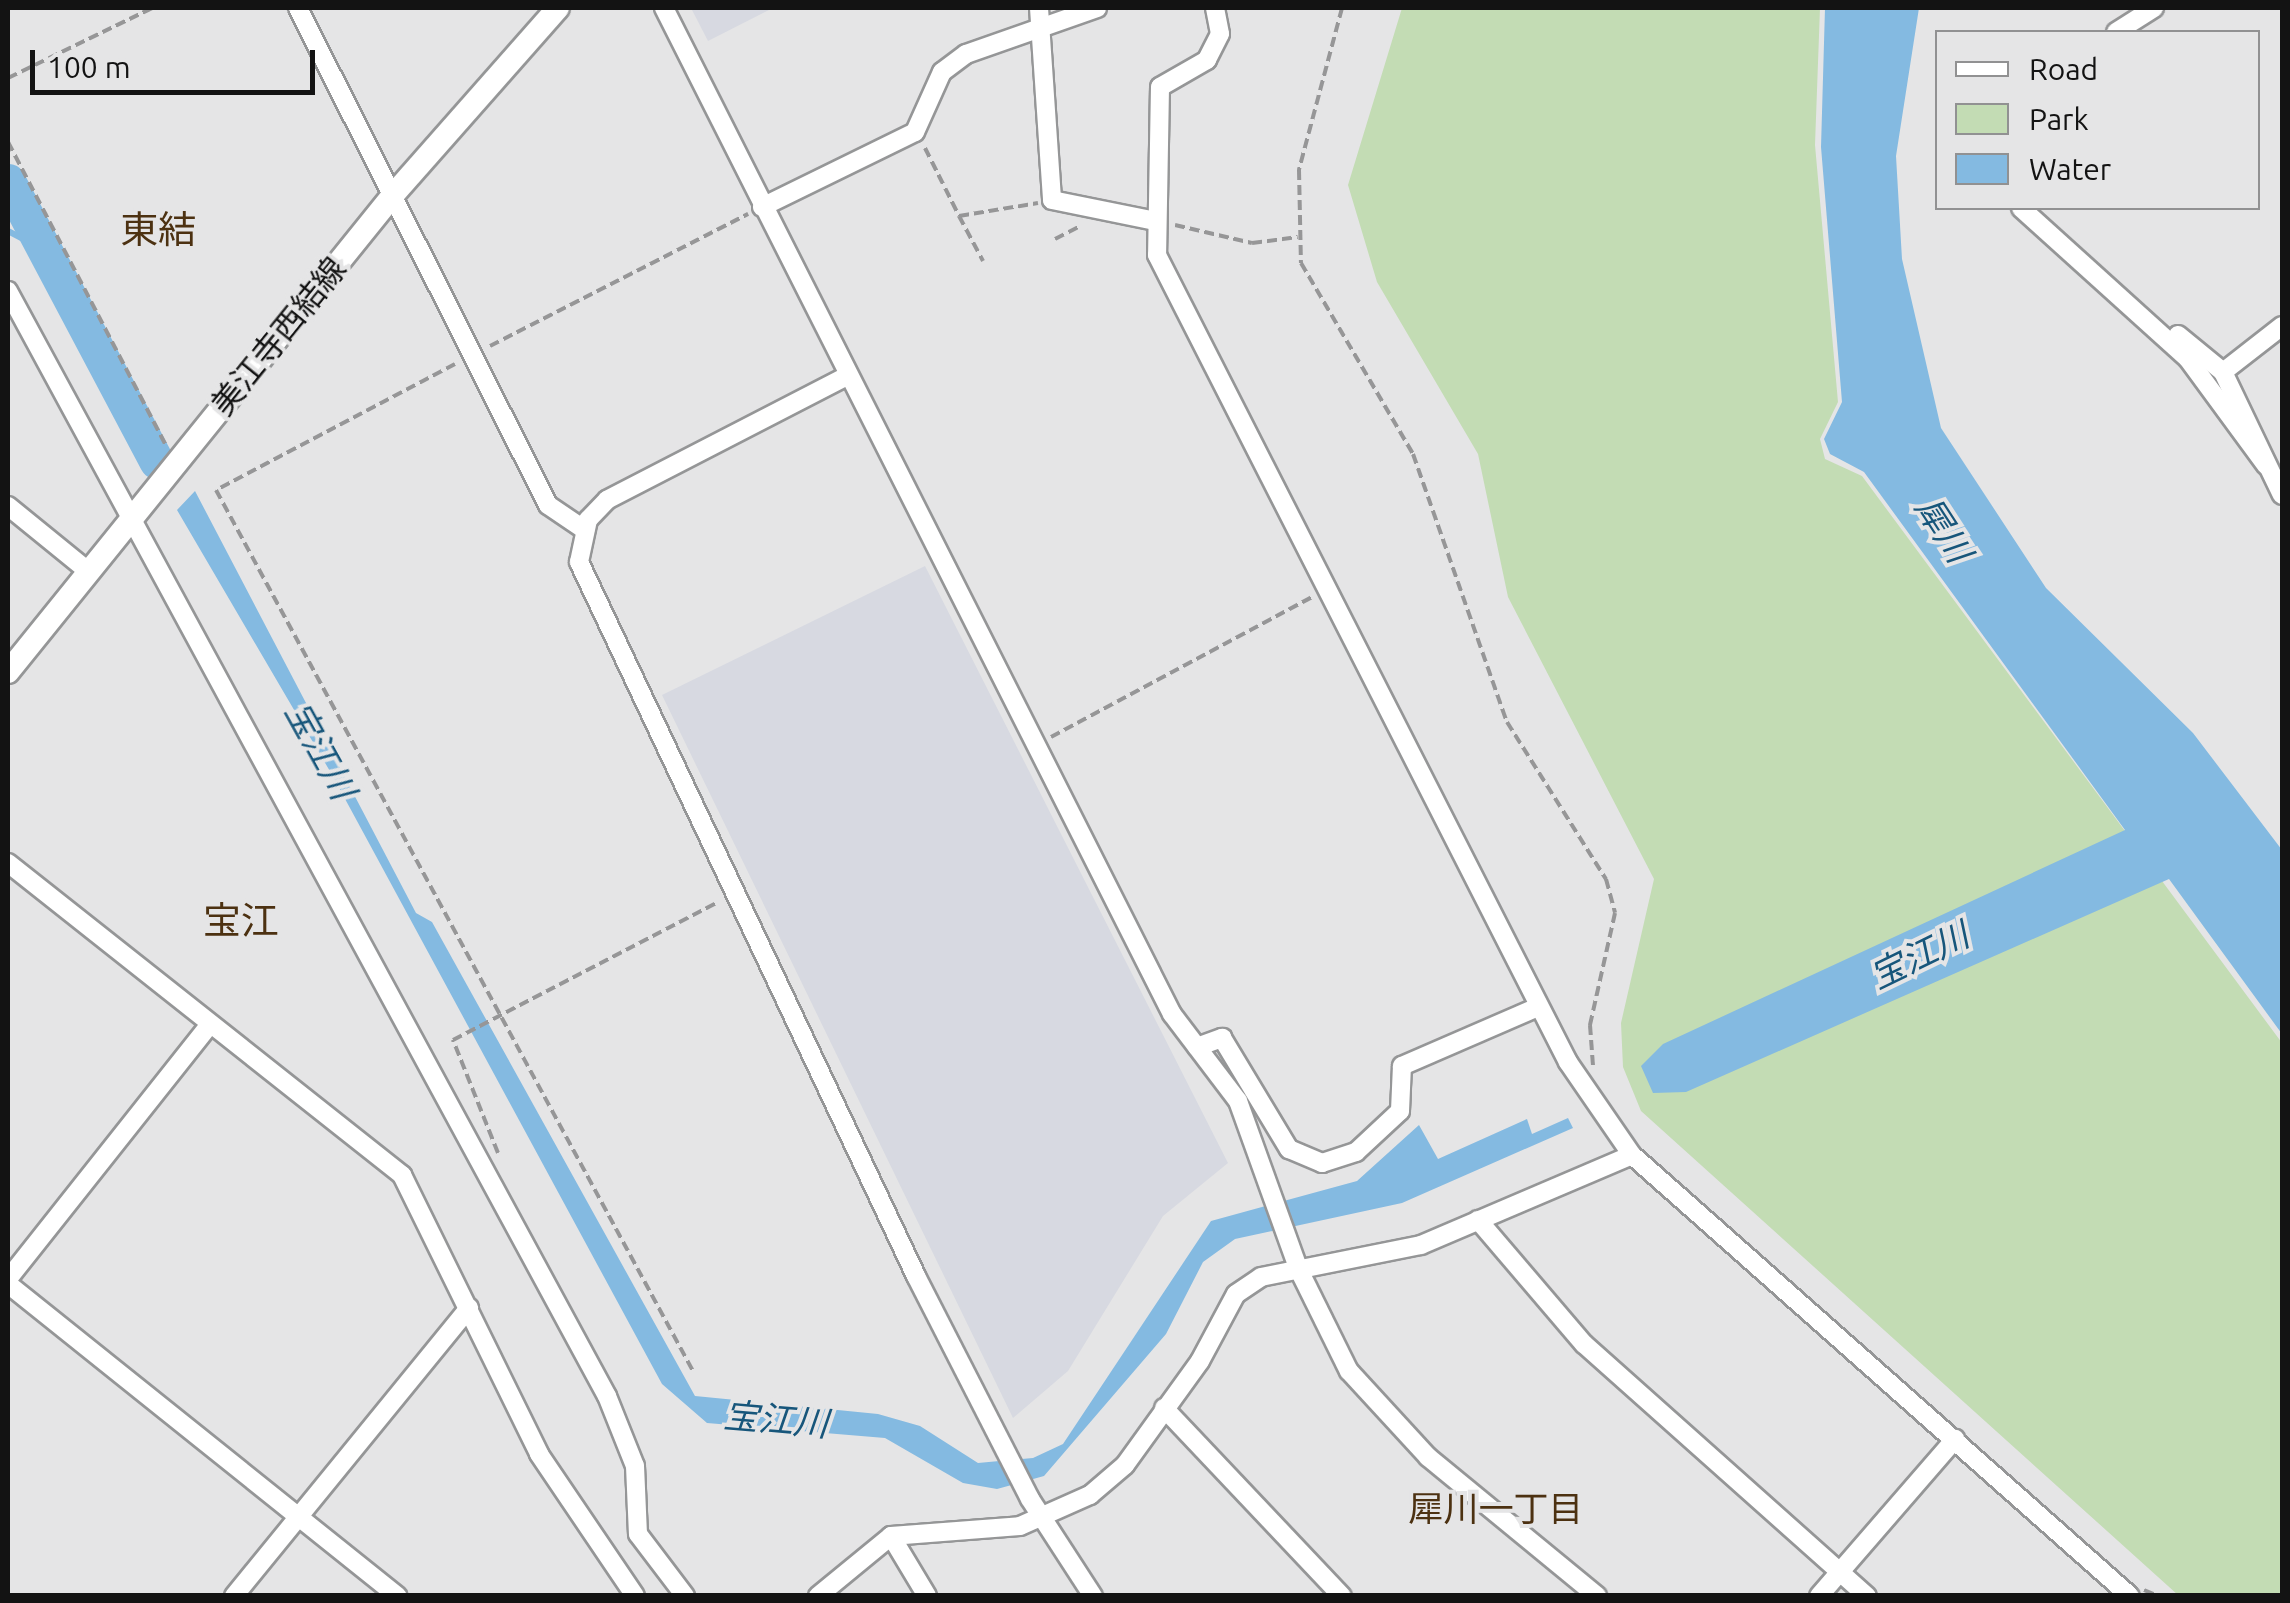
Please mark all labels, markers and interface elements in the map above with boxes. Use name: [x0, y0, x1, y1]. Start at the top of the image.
scale bar: [35, 30, 320, 92]
legend: [1935, 30, 2260, 210]
text: 100 m: [47, 50, 131, 84]
text: Road: [2029, 52, 2098, 86]
text: Park: [2029, 102, 2089, 136]
text: Water: [2029, 152, 2111, 186]
district label: 東結: [120, 207, 196, 253]
street label: 美江寺西結線: [203, 249, 353, 423]
water label: 犀川: [1907, 488, 1981, 570]
water label: 宝江川: [277, 694, 365, 806]
district label: 宝江: [203, 898, 279, 944]
water label: 宝江川: [1863, 913, 1975, 997]
water label: 宝江川: [722, 1394, 830, 1444]
district label: 犀川一丁目: [1409, 1487, 1583, 1529]

